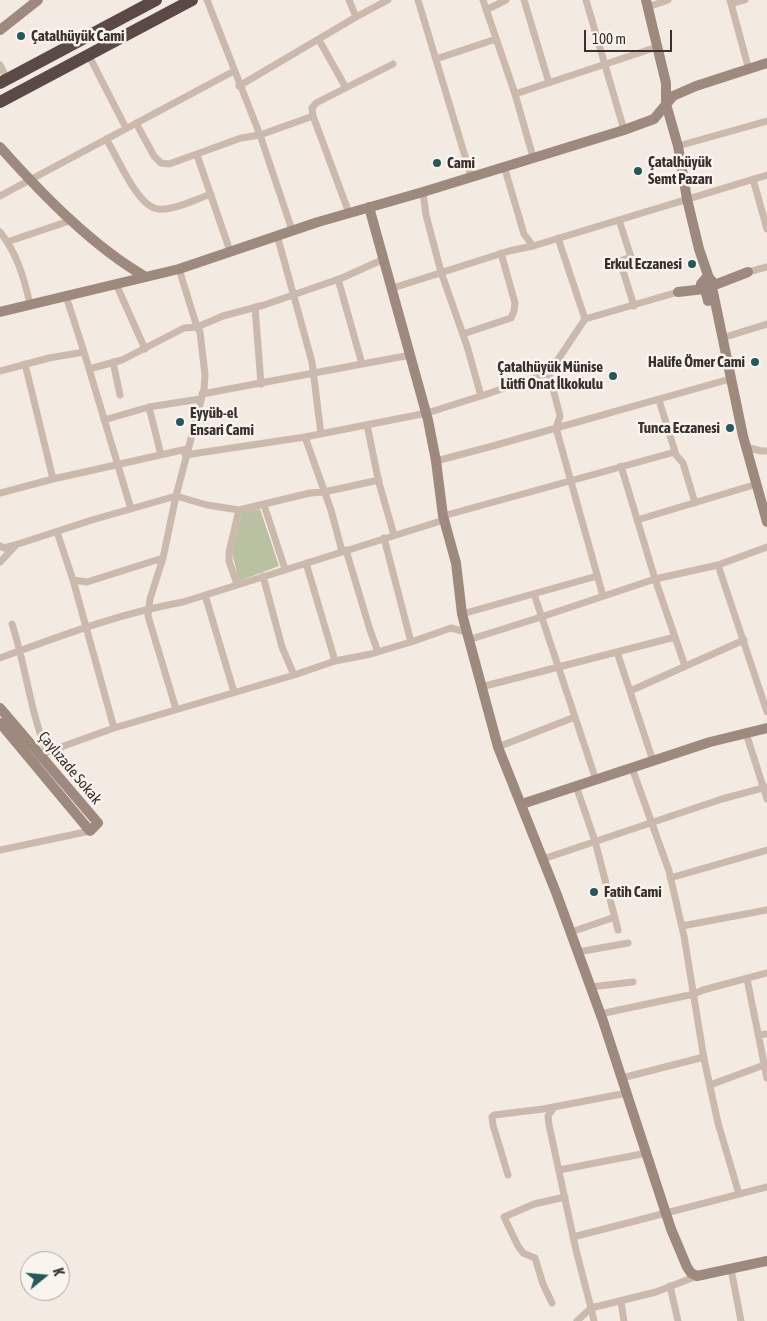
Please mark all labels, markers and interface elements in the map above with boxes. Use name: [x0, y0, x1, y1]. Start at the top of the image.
scale bar: [587, 20, 674, 52]
place label: Çatalhüyük Cami: [31, 27, 125, 45]
marker: Çatalhüyük Cami: [15, 30, 27, 42]
text: 100 m: [592, 30, 626, 47]
place label: Çatalhüyük Semt Pazarı: [648, 153, 713, 188]
place label: Cami: [447, 154, 475, 172]
marker: Cami: [431, 157, 443, 169]
marker: Çatalhüyük Semt Pazarı: [632, 165, 644, 177]
place label: Erkul Eczanesi: [604, 255, 682, 273]
marker: Erkul Eczanesi: [686, 258, 698, 270]
place label: Halife Ömer Cami: [648, 353, 745, 371]
marker: Halife Ömer Cami: [749, 356, 761, 368]
place label: Çatalhüyük Münise Lütfi Onat İlkokulu: [497, 358, 603, 393]
marker: Çatalhüyük Münise Lütfi Onat İlkokulu: [607, 370, 619, 382]
place label: Eyyüb-el Ensari Cami: [190, 404, 254, 439]
marker: Eyyüb-el Ensari Cami: [174, 416, 186, 428]
place label: Tunca Eczanesi: [638, 419, 720, 437]
marker: Tunca Eczanesi: [724, 422, 736, 434]
street label: Çaylızade Sokak: [34, 728, 106, 808]
place label: Fatih Cami: [604, 883, 662, 901]
marker: Fatih Cami: [588, 886, 600, 898]
north arrow: [20, 1251, 70, 1301]
text: K: [50, 1266, 67, 1278]

